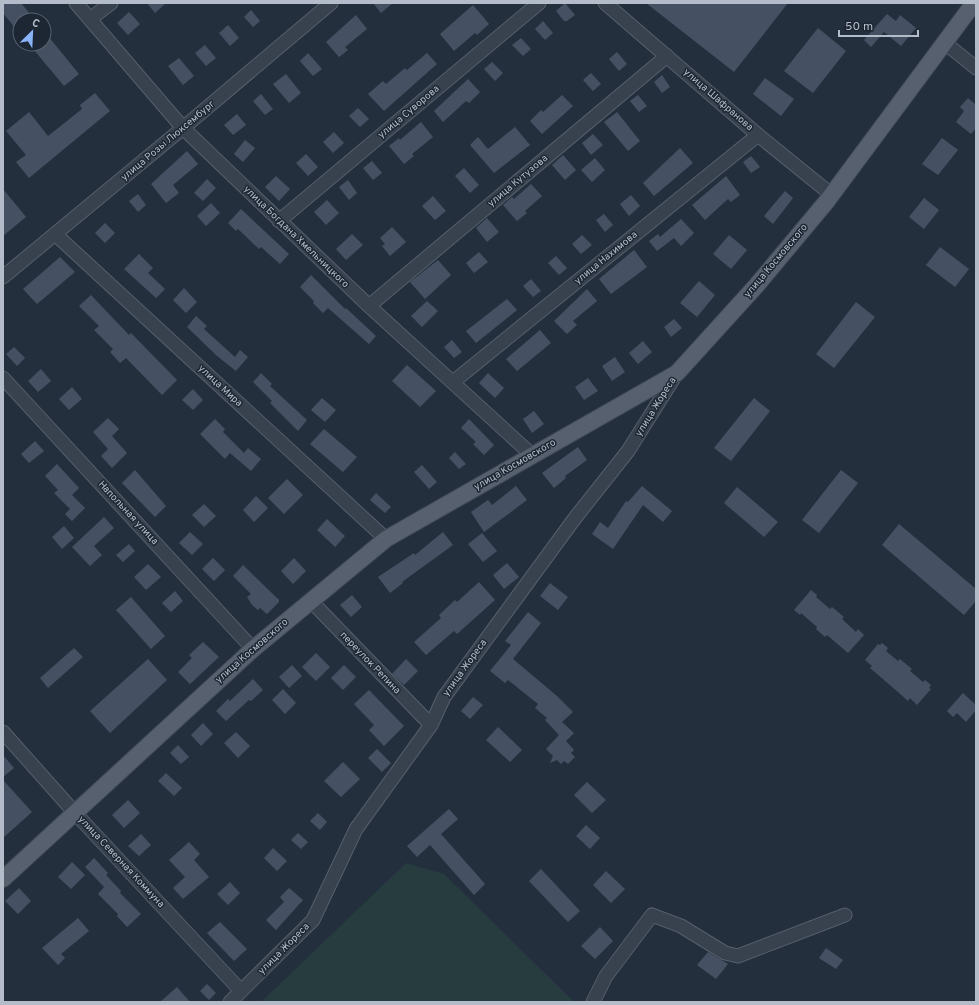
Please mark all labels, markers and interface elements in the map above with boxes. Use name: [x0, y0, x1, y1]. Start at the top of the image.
north arrow: [12, 12, 52, 52]
scale bar: [839, 12, 918, 38]
text: С: [30, 16, 42, 32]
text: 50 m: [845, 19, 873, 35]
street label: улица Шафранова: [680, 66, 756, 134]
street label: улица Суворова: [376, 82, 442, 142]
street label: улица Розы Люксембург: [118, 98, 218, 184]
street label: улица Кутузова: [485, 152, 551, 210]
street label: улица Богдана Хмельницкого: [240, 183, 352, 291]
street label: улица Космовского: [741, 221, 811, 301]
street label: улица Нахимова: [572, 229, 640, 287]
street label: улица Мира: [195, 362, 245, 410]
street label: улица Жореса: [633, 375, 679, 439]
street label: улица Космовского: [472, 436, 559, 494]
street label: Напольная улица: [95, 478, 161, 548]
street label: улица Космовского: [213, 616, 291, 686]
street label: переулок Репина: [337, 629, 403, 697]
street label: улица Жореса: [440, 637, 490, 699]
street label: улица Северная Коммуна: [75, 813, 167, 911]
street label: улица Жореса: [256, 921, 312, 977]

